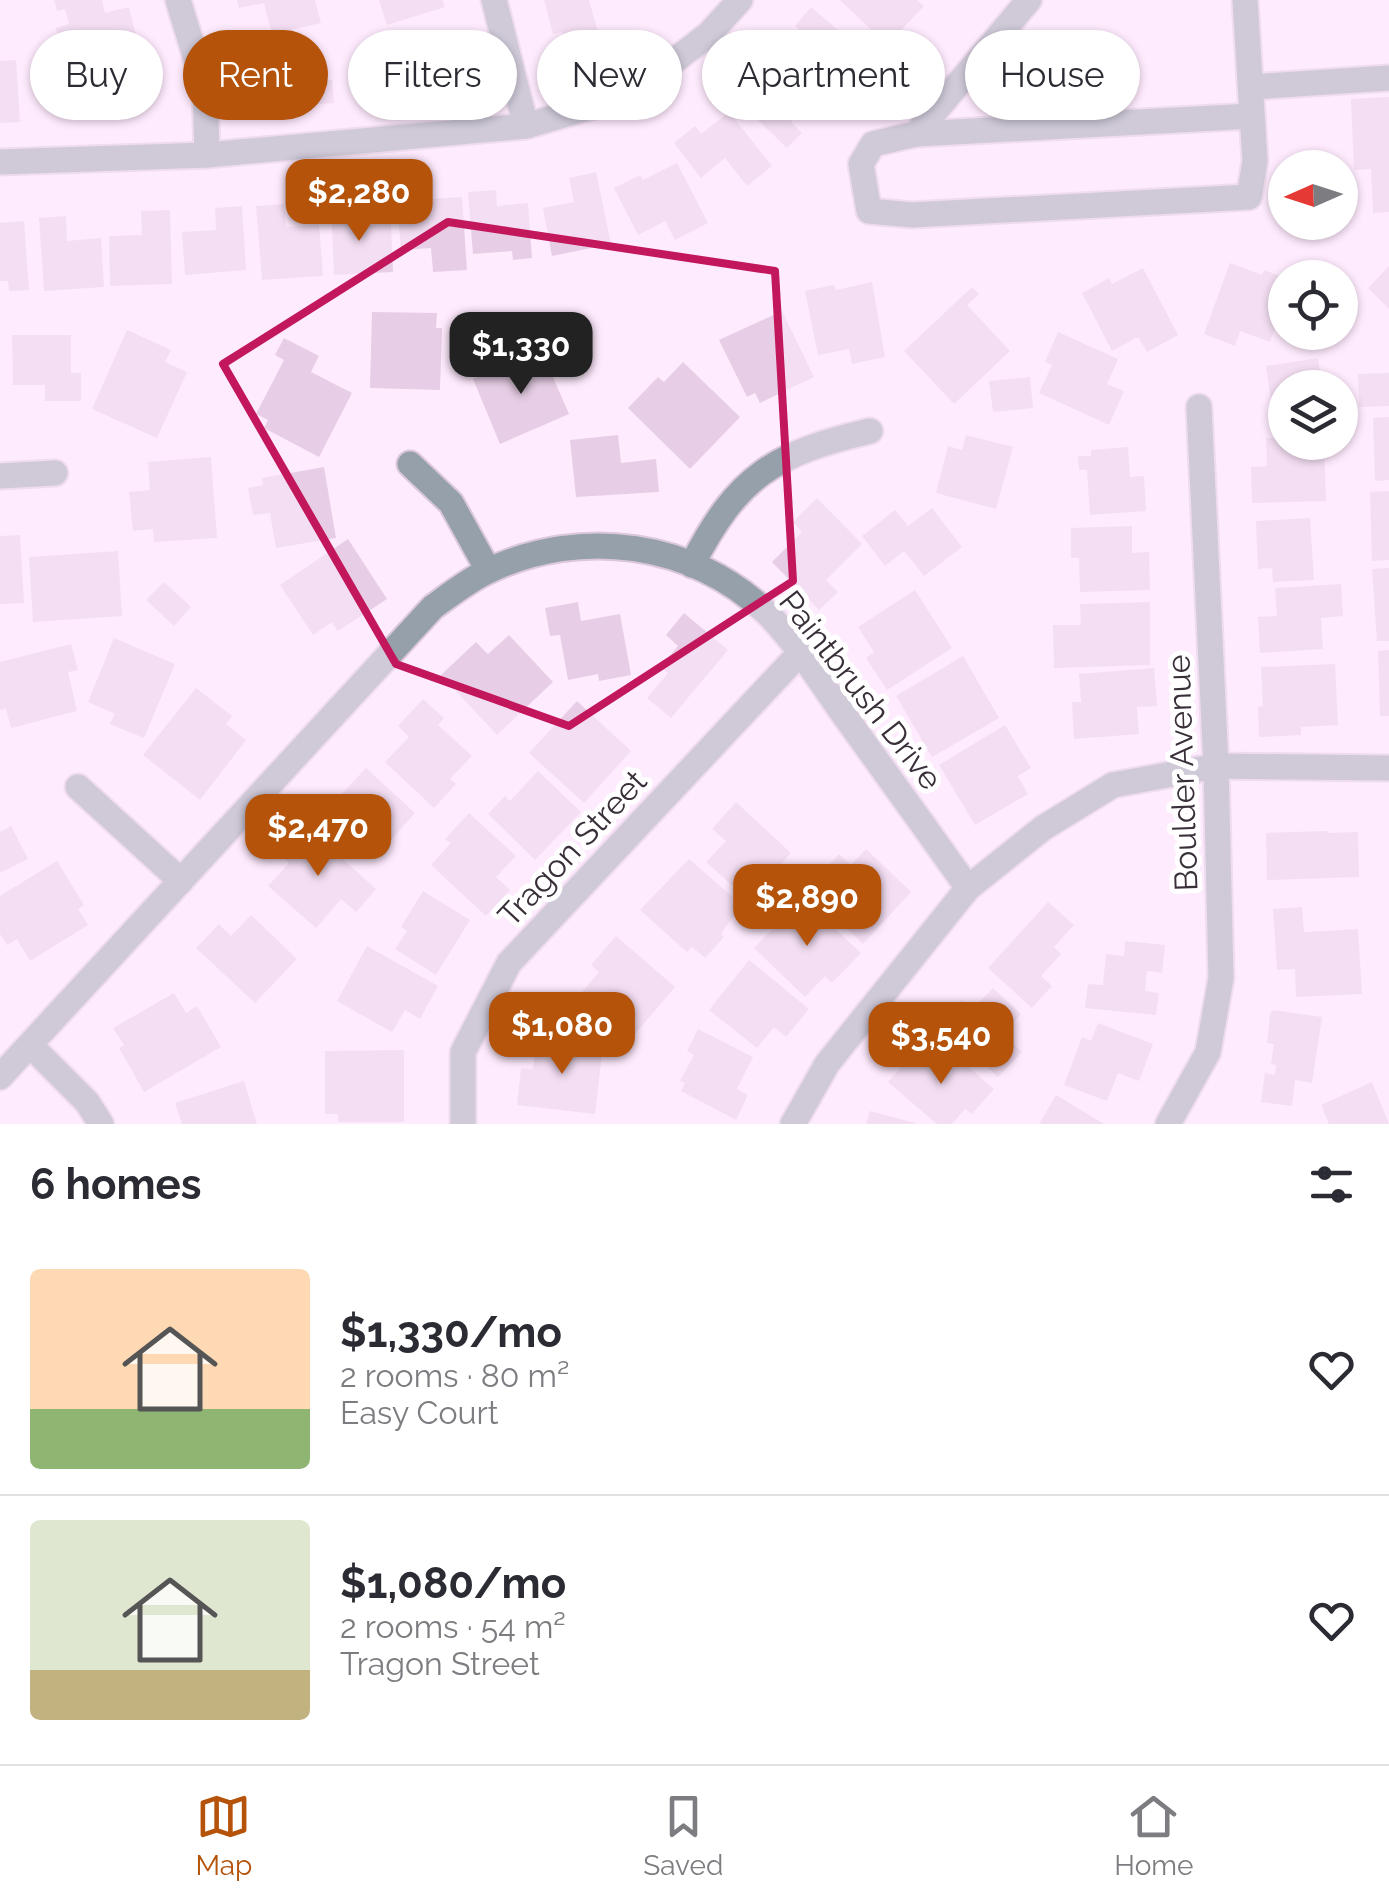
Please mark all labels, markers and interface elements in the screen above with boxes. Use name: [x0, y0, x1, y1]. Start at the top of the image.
chip: Buy: [30, 30, 163, 120]
chip: Rent: [183, 30, 328, 120]
chip: Filters: [348, 30, 517, 120]
chip: New: [537, 30, 682, 120]
chip: Apartment: [702, 30, 945, 120]
chip: House: [965, 30, 1140, 120]
north arrow: [1268, 150, 1358, 240]
map controls: [1268, 150, 1358, 460]
pin: $2,280: [278, 159, 440, 244]
text: $2,280: [308, 173, 410, 210]
button: locate: [1268, 260, 1358, 350]
pin: $1,330: [440, 312, 602, 397]
text: $1,330: [472, 326, 570, 363]
button: layers: [1268, 370, 1358, 460]
street label: Paintbrush Drive: [772, 583, 950, 797]
street label: Boulder Avenue: [1159, 654, 1205, 892]
street label: Tragon Street: [490, 762, 654, 934]
pin: $2,470: [237, 794, 399, 879]
text: $2,470: [267, 808, 369, 845]
pin: $2,890: [726, 864, 888, 949]
text: $2,890: [755, 878, 859, 915]
pin: $1,080: [481, 992, 643, 1077]
pin: $3,540: [860, 1002, 1022, 1087]
text: $1,080: [511, 1006, 613, 1043]
text: $3,540: [890, 1016, 992, 1053]
icon: filters: [1304, 1157, 1359, 1212]
text: 6 homes: [30, 1160, 201, 1209]
text: $1,330/mo: [340, 1308, 562, 1357]
icon: home: [110, 1309, 230, 1429]
icon: heart: [1304, 1342, 1359, 1397]
text: 2 rooms · 80 m²: [340, 1357, 569, 1394]
text: Easy Court: [340, 1394, 499, 1431]
text: $1,080/mo: [340, 1559, 566, 1608]
icon: home: [110, 1560, 230, 1680]
icon: heart: [1304, 1593, 1359, 1648]
text: 2 rooms · 54 m²: [340, 1608, 566, 1645]
text: Tragon Street: [340, 1645, 540, 1682]
tab: Map: [195, 1789, 252, 1882]
tab: Saved: [643, 1789, 723, 1882]
tab: Home: [1114, 1789, 1194, 1882]

